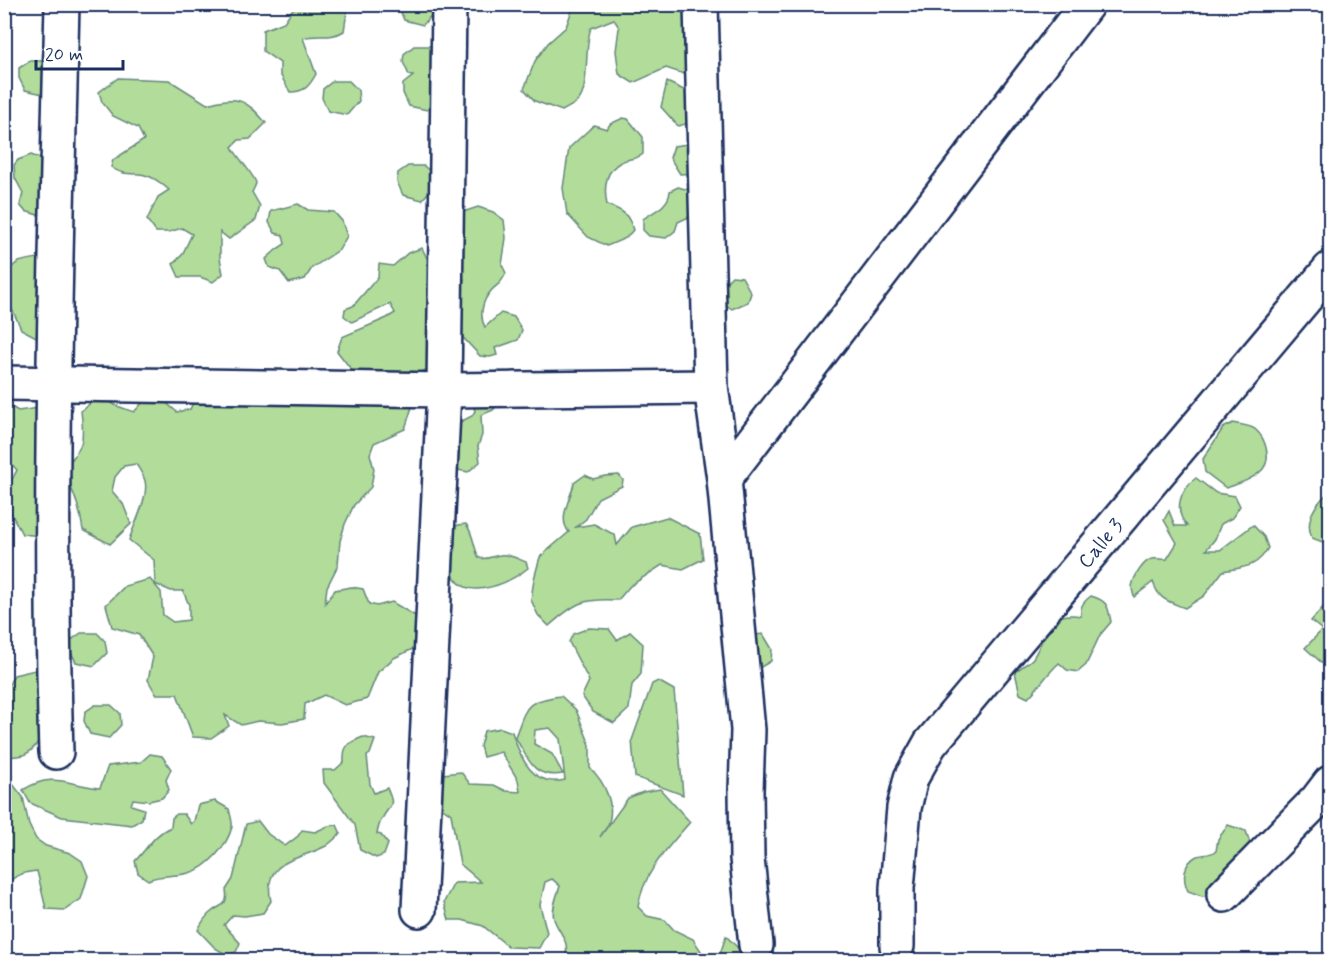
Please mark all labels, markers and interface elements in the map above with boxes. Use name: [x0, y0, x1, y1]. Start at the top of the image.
scale bar: [36, 33, 123, 71]
text: 20 m: [45, 43, 83, 67]
street label: Calle 3: [1072, 513, 1130, 575]

